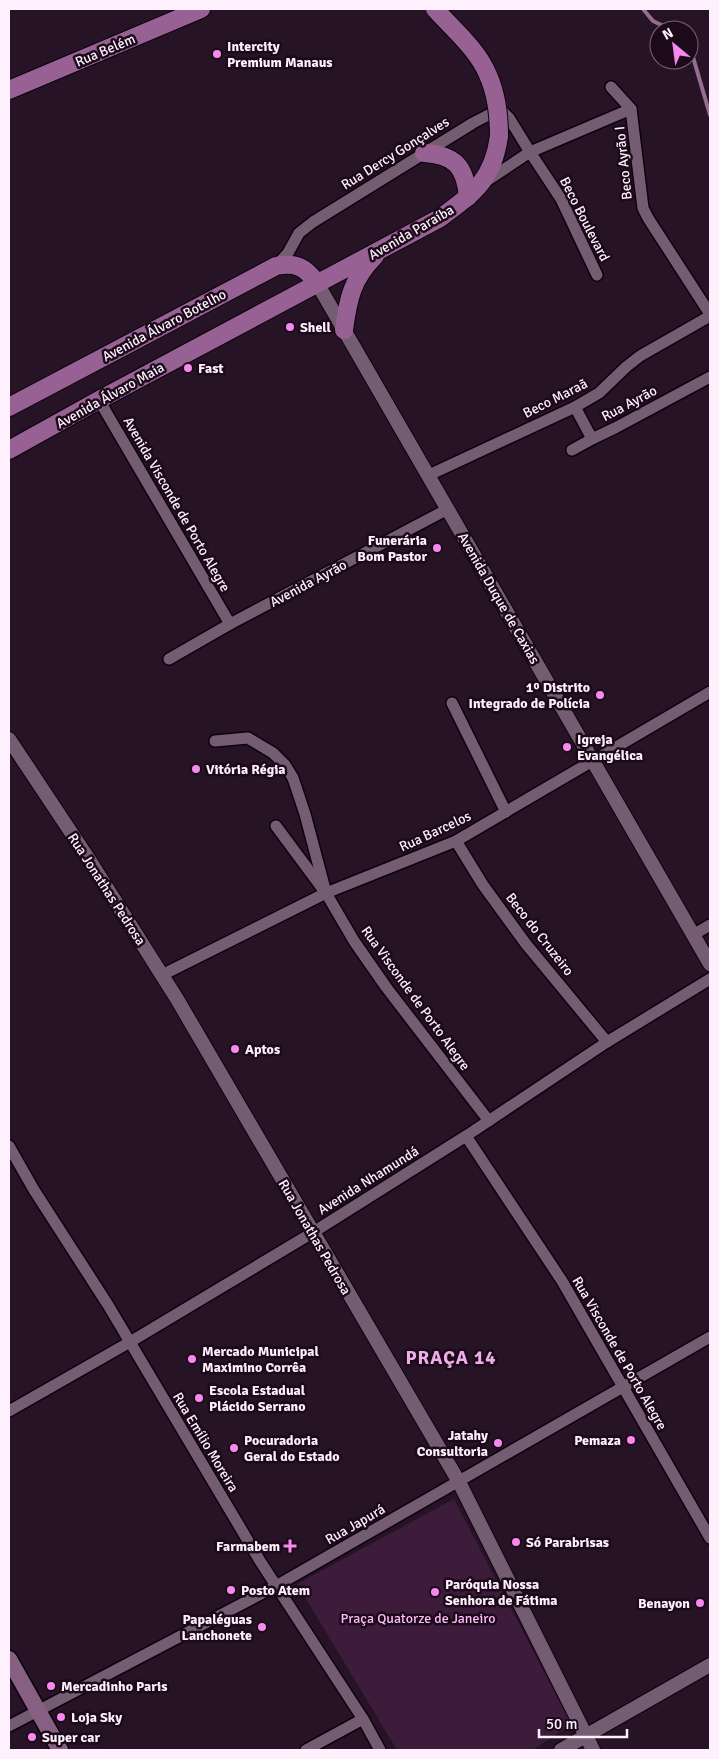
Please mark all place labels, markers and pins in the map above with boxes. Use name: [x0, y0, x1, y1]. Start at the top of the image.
place label: Intercity Premium Manaus: [227, 38, 333, 71]
marker: Intercity Premium Manaus: [211, 48, 223, 60]
place label: Shell: [300, 319, 332, 336]
marker: Shell: [284, 321, 296, 333]
place label: Fast: [198, 360, 224, 377]
marker: Fast: [182, 362, 194, 374]
place label: Funerária Bom Pastor: [357, 532, 427, 565]
marker: Funerária Bom Pastor: [431, 542, 443, 554]
place label: 1º Distrito Integrado de Polícia: [469, 679, 590, 712]
marker: 1º Distrito Integrado de Polícia: [594, 689, 606, 701]
place label: Igreja Evangélica: [577, 731, 643, 764]
marker: Igreja Evangélica: [561, 741, 573, 753]
place label: Vitória Régia: [206, 761, 286, 778]
marker: Vitória Régia: [190, 763, 202, 775]
place label: Aptos: [245, 1041, 280, 1058]
marker: Aptos: [229, 1043, 241, 1055]
place label: Mercado Municipal Maximino Corrêa: [202, 1343, 320, 1376]
marker: Mercado Municipal Maximino Corrêa: [186, 1353, 198, 1365]
place label: Escola Estadual Plácido Serrano: [209, 1382, 306, 1415]
marker: Escola Estadual Plácido Serrano: [193, 1392, 205, 1404]
place label: Jatahy Consultoria: [417, 1427, 488, 1460]
place label: Pocuradoria Geral do Estado: [244, 1432, 340, 1465]
place label: Pemaza: [574, 1432, 621, 1449]
marker: Pemaza: [625, 1434, 637, 1446]
marker: Jatahy Consultoria: [492, 1437, 504, 1449]
marker: Pocuradoria Geral do Estado: [228, 1442, 240, 1454]
place label: Só Parabrisas: [526, 1534, 609, 1551]
marker: Só Parabrisas: [510, 1536, 522, 1548]
place label: Farmabem: [216, 1538, 280, 1555]
marker: Farmabem: [284, 1540, 296, 1552]
place label: Paróquia Nossa Senhora de Fátima: [445, 1576, 558, 1609]
place label: Posto Atem: [241, 1582, 310, 1599]
marker: Posto Atem: [225, 1584, 237, 1596]
marker: Paróquia Nossa Senhora de Fátima: [429, 1586, 441, 1598]
place label: Benayon: [638, 1595, 690, 1612]
marker: Benayon: [694, 1597, 706, 1609]
place label: Papaléguas Lanchonete: [182, 1611, 252, 1644]
marker: Papaléguas Lanchonete: [256, 1621, 268, 1633]
place label: Mercadinho Paris: [61, 1678, 167, 1695]
marker: Mercadinho Paris: [45, 1680, 57, 1692]
place label: Loja Sky: [71, 1709, 122, 1726]
marker: Loja Sky: [55, 1711, 67, 1723]
place label: Super car: [42, 1729, 100, 1746]
marker: Super car: [26, 1731, 38, 1743]

